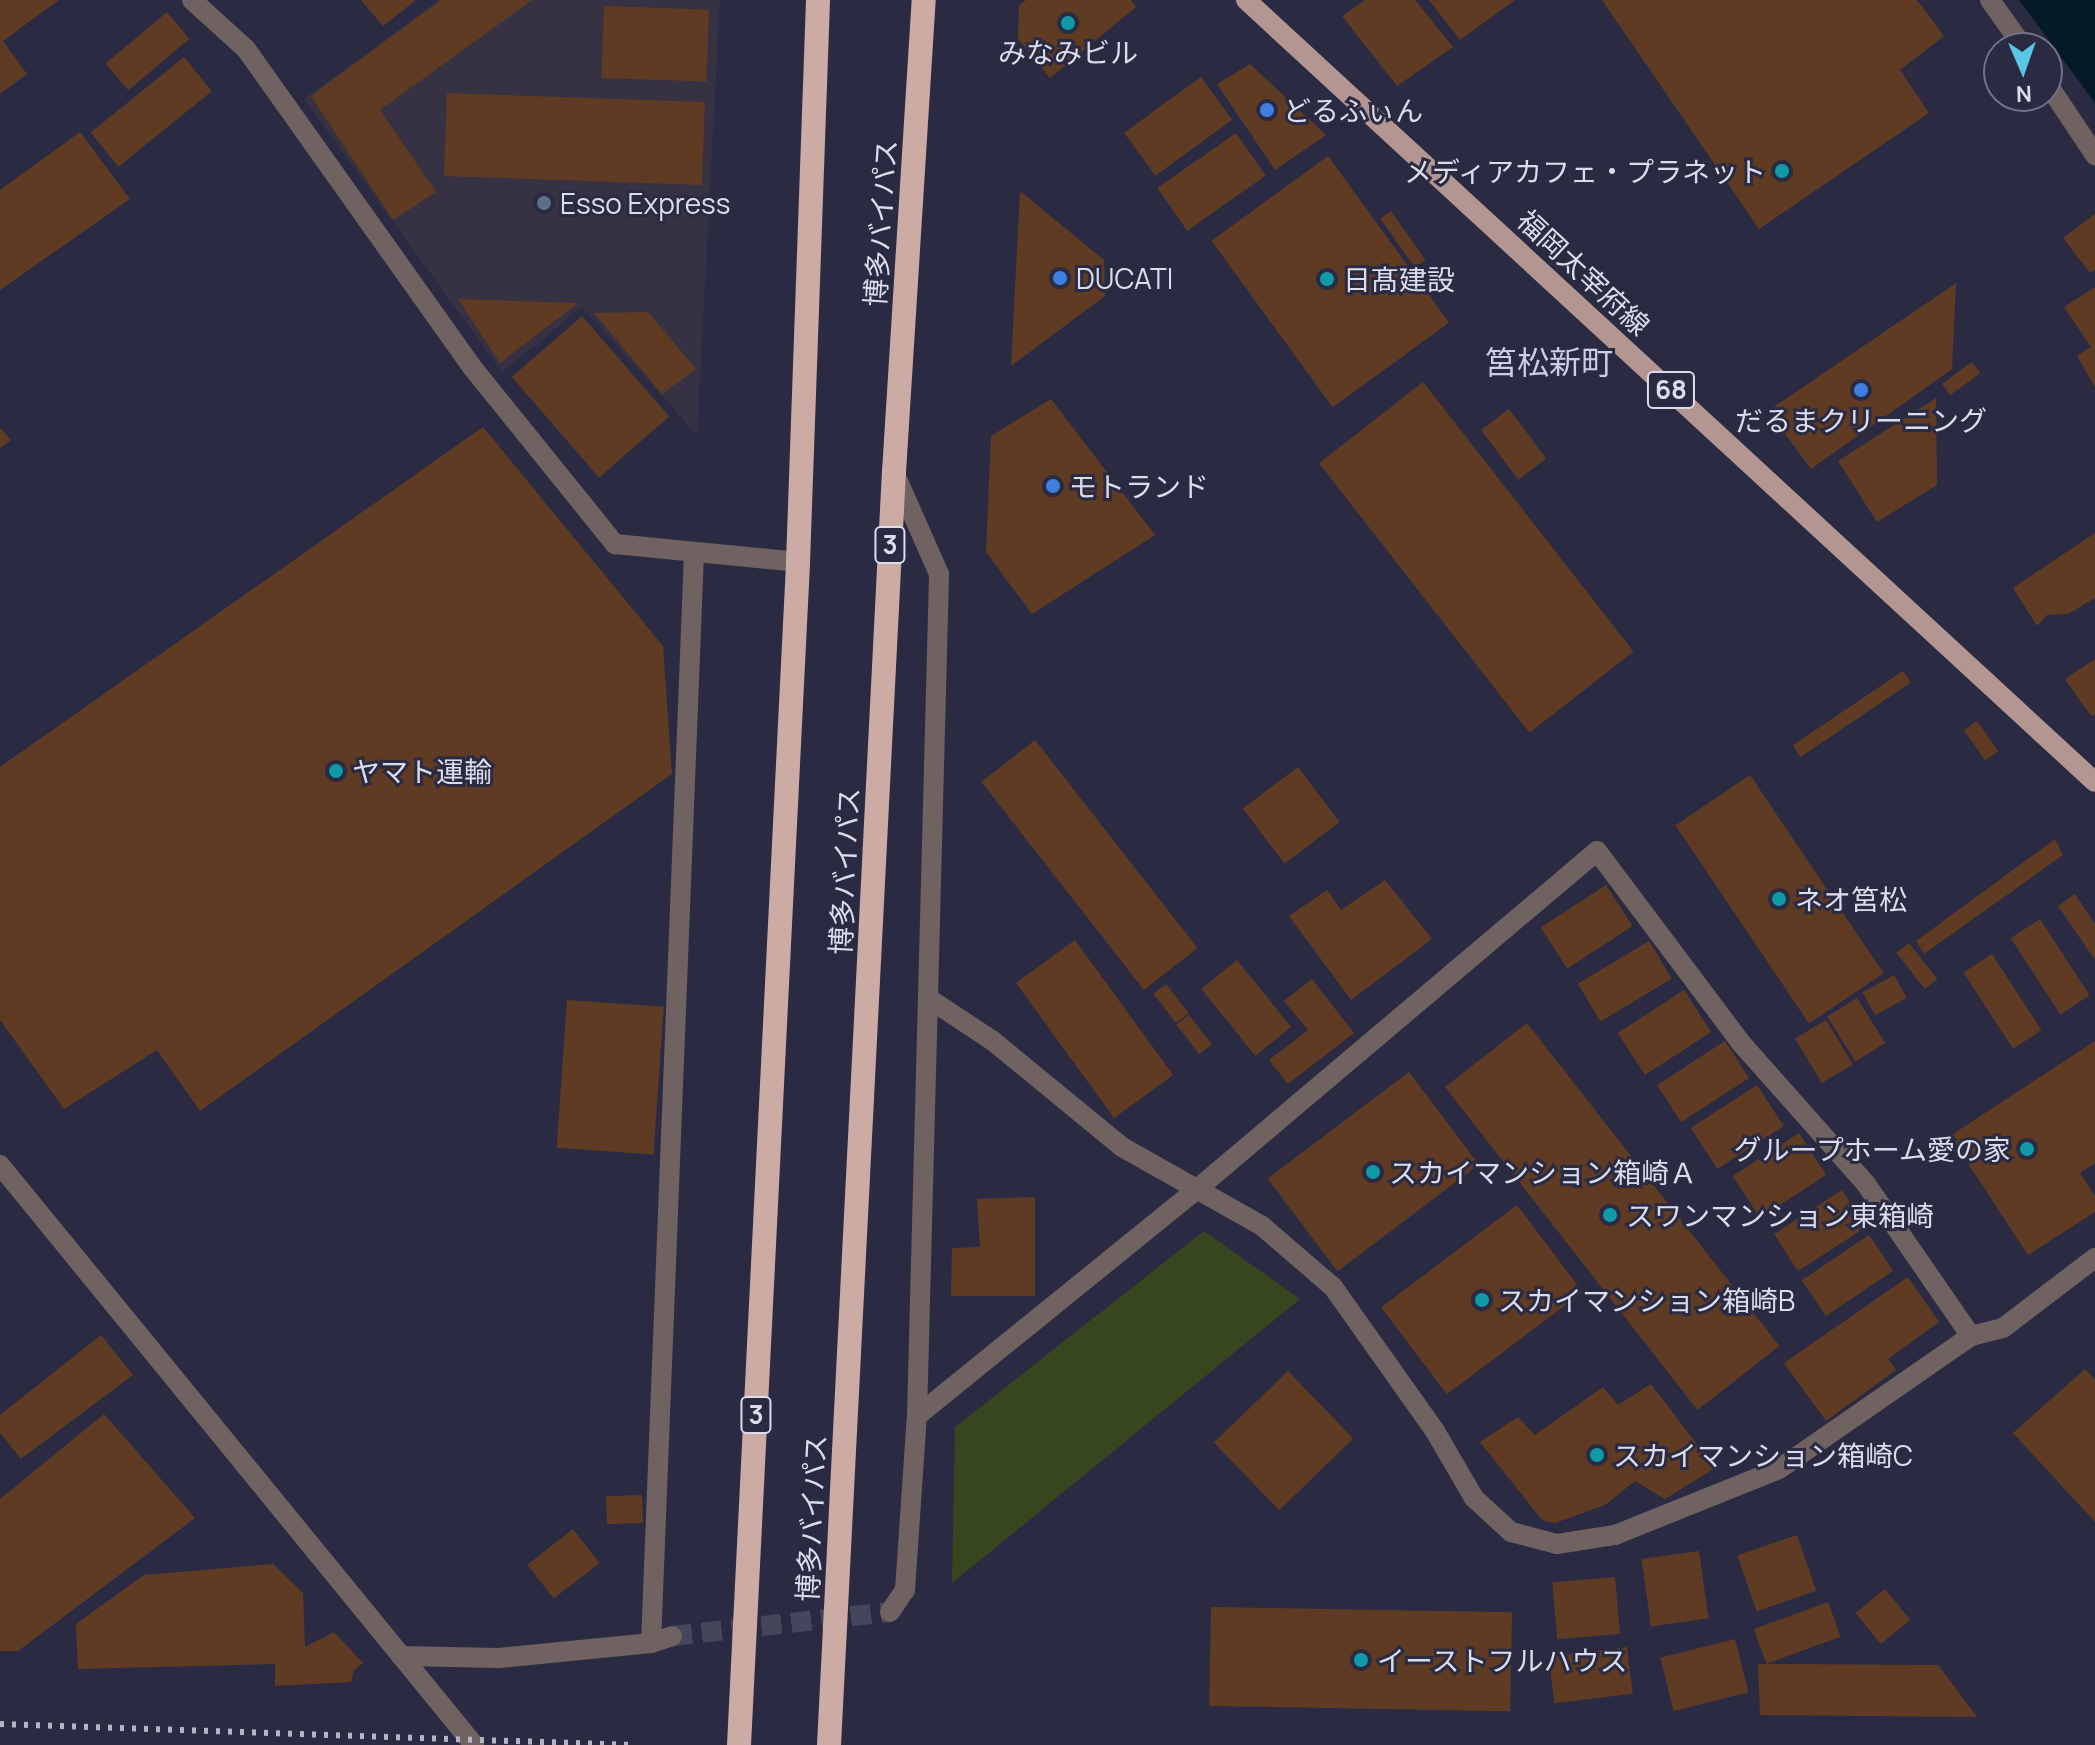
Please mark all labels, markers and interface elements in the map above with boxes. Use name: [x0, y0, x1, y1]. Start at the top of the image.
marker: みなみビル: [1059, 14, 1077, 32]
north arrow: [1983, 32, 2063, 112]
place label: みなみビル: [998, 35, 1138, 69]
text: N: [2015, 79, 2032, 109]
place label: どるふぃん: [1283, 93, 1423, 127]
marker: どるふぃん: [1258, 101, 1276, 119]
street label: 博多バイパス: [857, 138, 903, 308]
place label: メディアカフェ・プラネット: [1402, 154, 1766, 188]
marker: メディアカフェ・プラネット: [1773, 162, 1791, 180]
place label: Esso Express: [560, 186, 730, 220]
marker: Esso Express: [535, 194, 553, 212]
street label: 福岡太宰府線: [1511, 202, 1657, 342]
place label: DUCATI: [1076, 261, 1173, 295]
place label: 日髙建設: [1343, 262, 1455, 296]
marker: DUCATI: [1051, 269, 1069, 287]
marker: 日髙建設: [1318, 270, 1336, 288]
district label: 筥松新町: [1485, 343, 1613, 381]
road number: 68: [1645, 368, 1697, 412]
marker: だるまクリーニング: [1852, 381, 1870, 399]
place label: だるまクリーニング: [1735, 403, 1987, 437]
place label: モトランド: [1069, 469, 1209, 503]
marker: モトランド: [1044, 477, 1062, 495]
road number: 3: [874, 523, 906, 567]
place label: ヤマト運輸: [352, 754, 492, 788]
marker: ヤマト運輸: [327, 762, 345, 780]
street label: 博多バイパス: [823, 786, 865, 956]
place label: ネオ筥松: [1795, 882, 1907, 916]
marker: ネオ筥松: [1770, 890, 1788, 908]
place label: グループホーム愛の家: [1731, 1132, 2011, 1166]
marker: グループホーム愛の家: [2018, 1140, 2036, 1158]
place label: スカイマンション箱崎Ａ: [1389, 1155, 1697, 1189]
marker: スカイマンション箱崎Ａ: [1364, 1163, 1382, 1181]
place label: スワンマンション東箱崎: [1626, 1198, 1934, 1232]
marker: スワンマンション東箱崎: [1601, 1206, 1619, 1224]
place label: スカイマンション箱崎B: [1498, 1283, 1795, 1317]
marker: スカイマンション箱崎B: [1473, 1291, 1491, 1309]
road number: 3: [740, 1393, 772, 1437]
street label: 博多バイパス: [790, 1433, 832, 1603]
place label: スカイマンション箱崎C: [1613, 1438, 1913, 1472]
marker: スカイマンション箱崎C: [1588, 1446, 1606, 1464]
place label: イーストフルハウス: [1377, 1643, 1629, 1677]
marker: イーストフルハウス: [1352, 1651, 1370, 1669]

